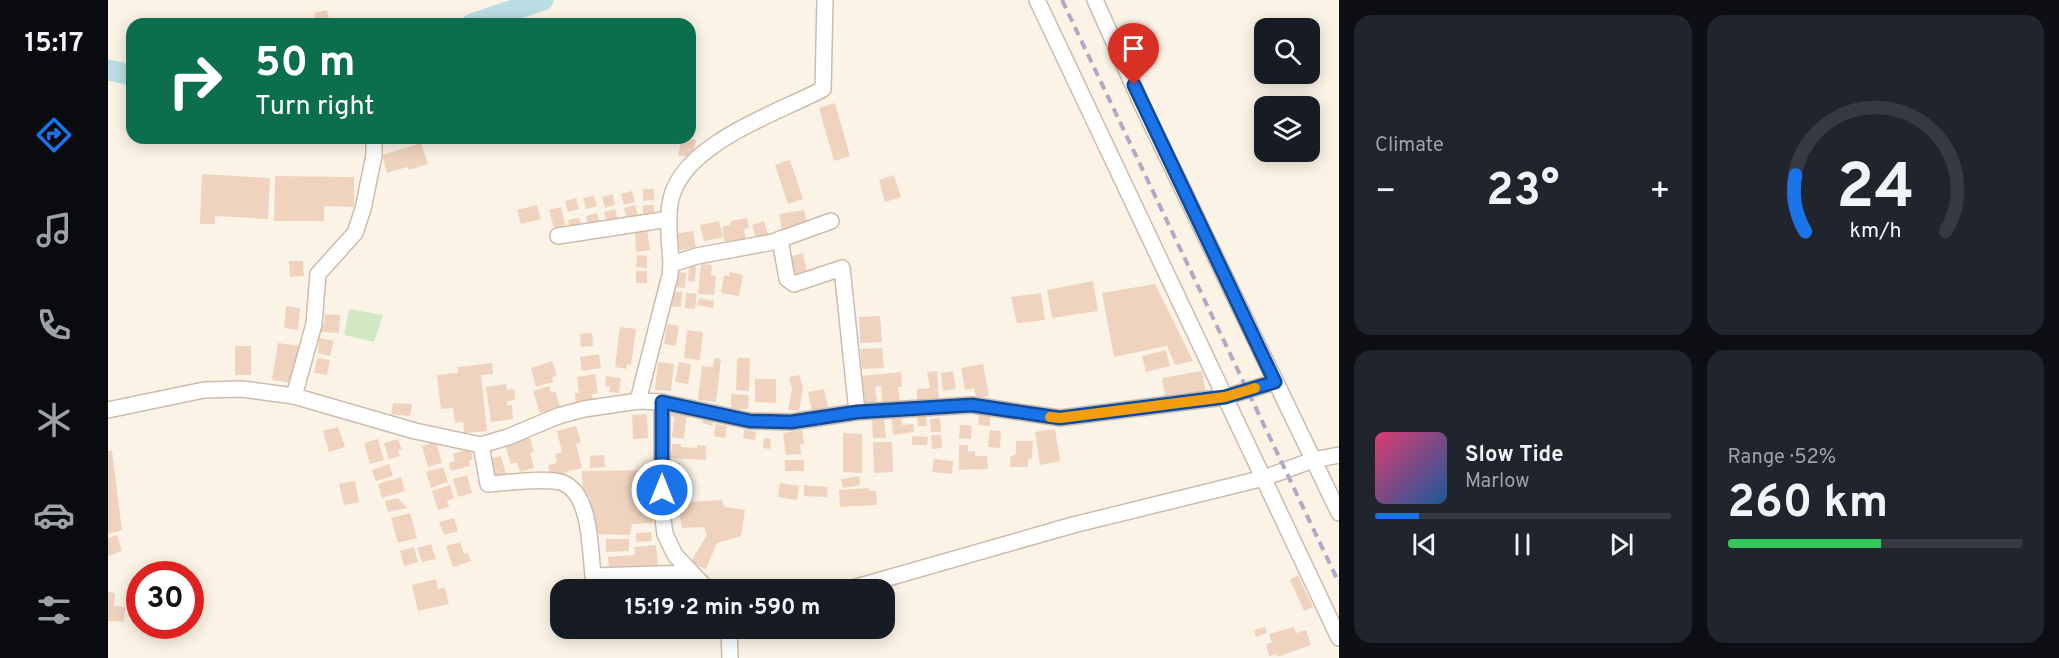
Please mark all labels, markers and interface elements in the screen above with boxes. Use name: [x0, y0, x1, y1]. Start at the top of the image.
map controls: [1254, 18, 1320, 162]
button: search: [1254, 18, 1320, 84]
pin: [1108, 23, 1159, 85]
text: 15:17: [24, 27, 84, 61]
icon: arrive: [1117, 32, 1150, 65]
text: 50 m: [255, 38, 356, 91]
icon: right: [156, 42, 234, 120]
text: Turn right: [255, 90, 374, 124]
button: layers: [1254, 96, 1320, 162]
icon: directions: [33, 114, 75, 156]
text: Climate: [1375, 133, 1444, 159]
text: 24: [1836, 151, 1914, 230]
text: 23°: [1486, 164, 1559, 221]
text: −: [1375, 172, 1396, 214]
text: +: [1649, 172, 1671, 214]
icon: music: [33, 209, 75, 251]
text: km/h: [1849, 218, 1901, 245]
icon: phone: [33, 304, 75, 346]
icon: climate: [33, 399, 75, 441]
text: Slow Tide: [1465, 442, 1564, 469]
text: Range · 52%: [1728, 445, 1836, 471]
position arrow: [630, 458, 694, 522]
text: Marlow: [1465, 469, 1529, 495]
text: 260 km: [1728, 476, 1888, 533]
icon: car: [33, 494, 75, 536]
icon: previous: [1408, 528, 1441, 561]
icon: pause: [1506, 528, 1539, 561]
icon: next: [1605, 528, 1638, 561]
speed limit sign: 30: [126, 561, 204, 639]
icon: filters: [33, 589, 75, 631]
text: 15:19 · 2 min · 590 m: [625, 595, 820, 622]

